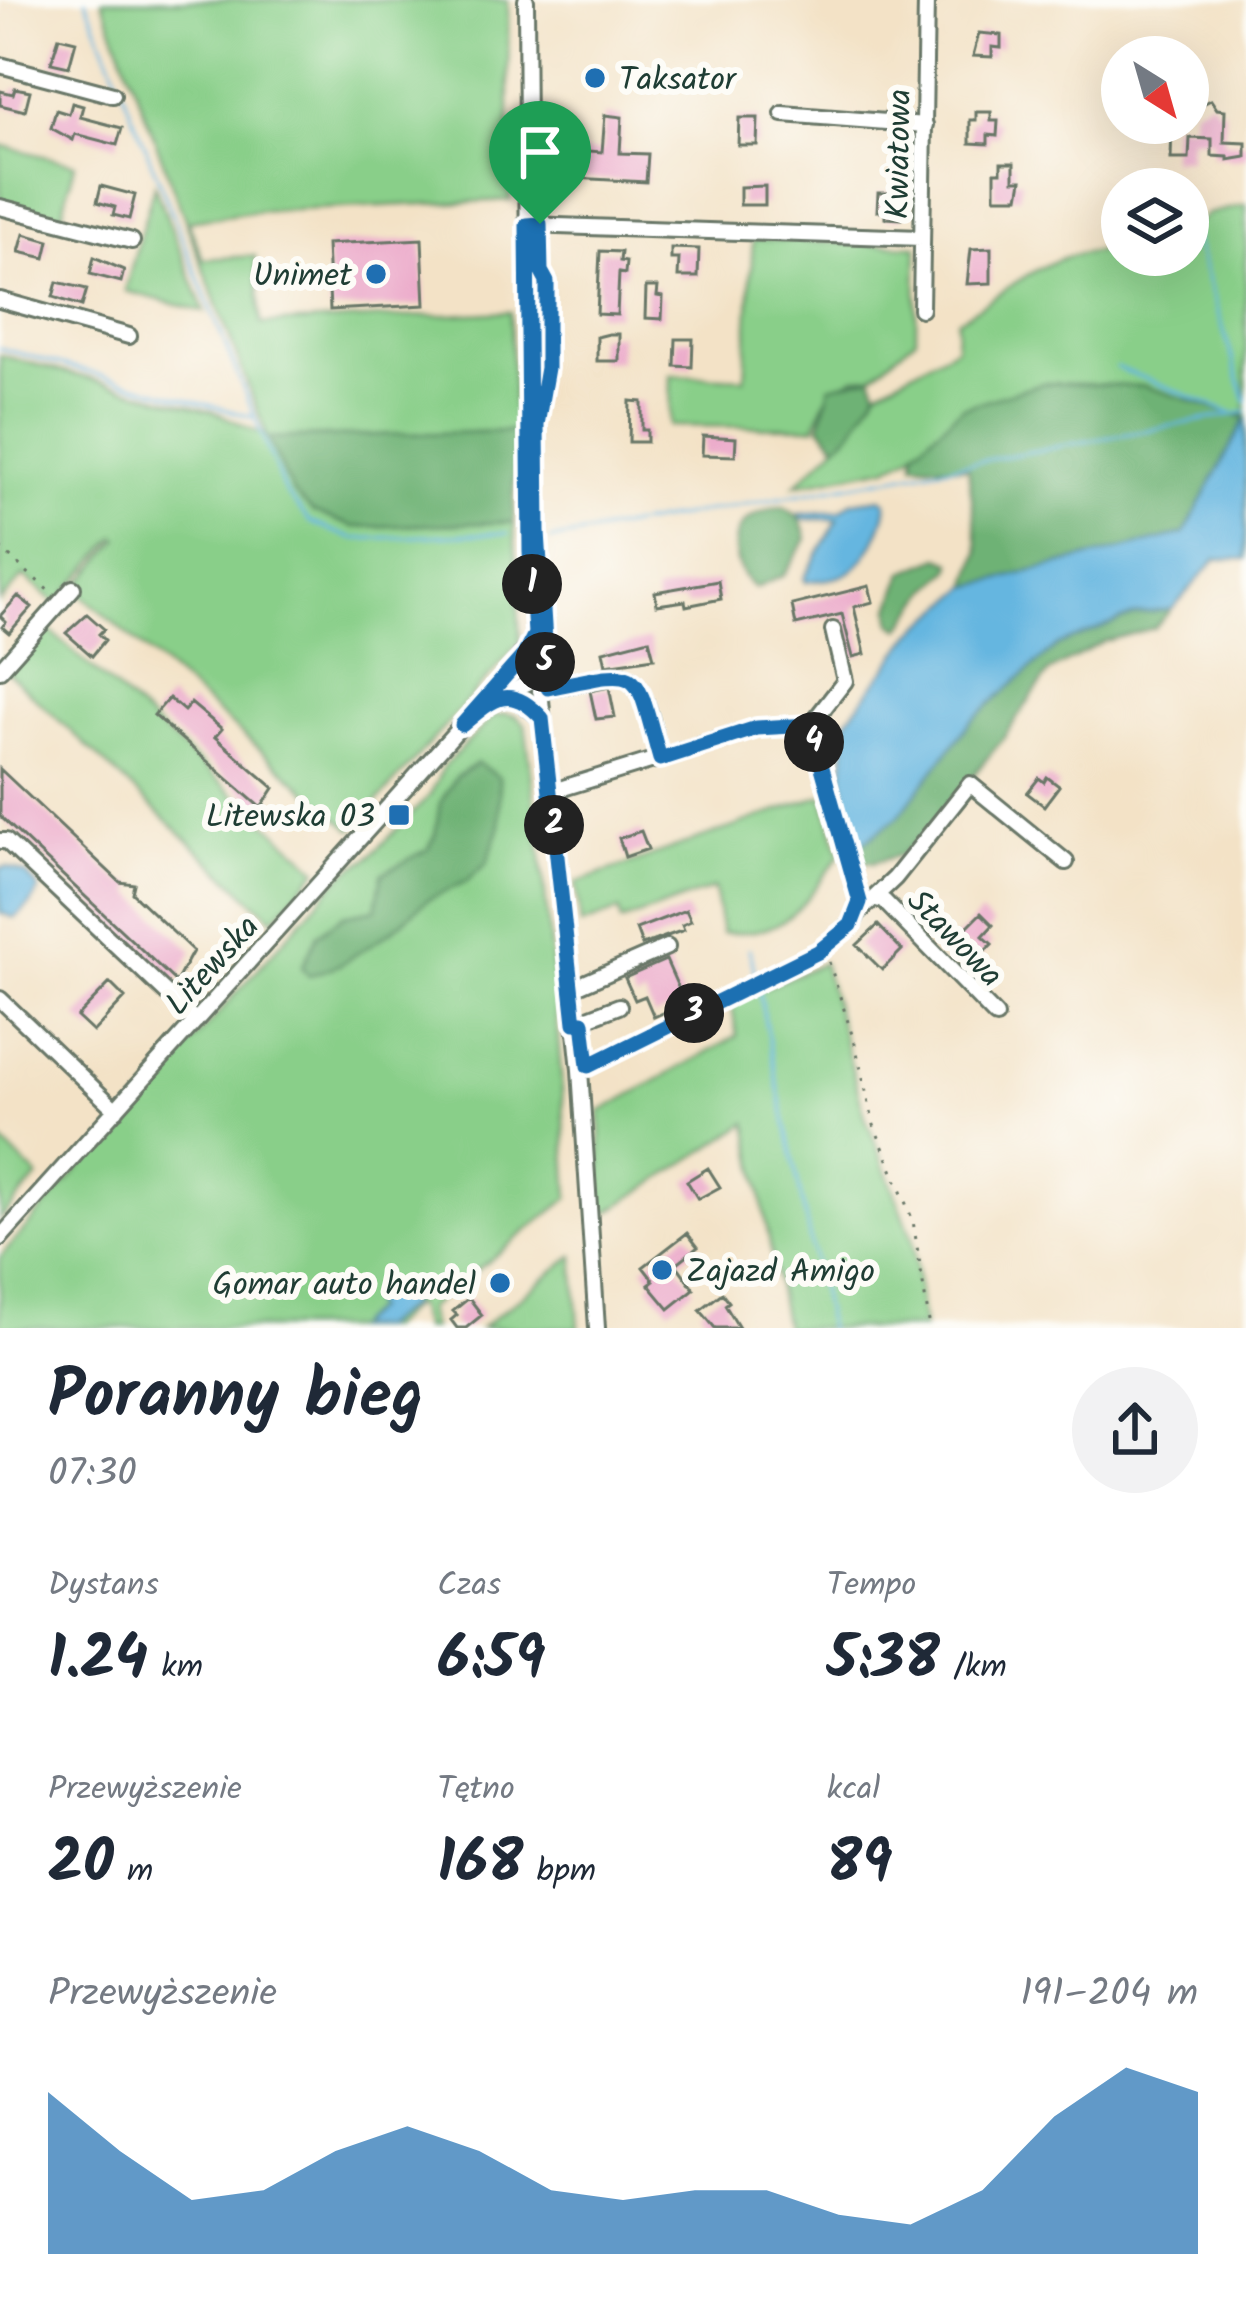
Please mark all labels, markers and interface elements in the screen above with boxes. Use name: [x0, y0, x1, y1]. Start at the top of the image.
north arrow: [1101, 36, 1209, 144]
map controls: [1101, 36, 1209, 276]
place label: Taksator: [619, 55, 738, 108]
marker: Taksator: [582, 65, 608, 91]
street label: Kwiatowa: [873, 88, 928, 220]
pin: [489, 101, 591, 224]
icon: arrive: [507, 119, 573, 185]
button: layers: [1101, 168, 1209, 276]
place label: Unimet: [253, 251, 353, 304]
marker: Unimet: [363, 261, 389, 287]
pin: 1: [502, 554, 562, 614]
text: 1: [527, 557, 537, 610]
pin: 5: [515, 632, 575, 692]
text: 5: [537, 635, 553, 688]
pin: 4: [784, 712, 844, 772]
text: 4: [805, 715, 823, 768]
place label: Litewska 03: [206, 792, 375, 845]
pin: 2: [524, 795, 584, 855]
text: 2: [544, 798, 564, 851]
marker: Litewska 03: [386, 802, 412, 828]
street label: Stawowa: [893, 878, 1014, 1001]
street label: Litewska: [154, 904, 274, 1029]
pin: 3: [664, 983, 724, 1043]
text: 3: [685, 986, 703, 1039]
place label: Zajazd Amigo: [686, 1247, 875, 1300]
marker: Zajazd Amigo: [649, 1257, 675, 1283]
place label: Gomar auto handel: [213, 1260, 476, 1313]
marker: Gomar auto handel: [487, 1270, 513, 1296]
text: Poranny bieg: [48, 1346, 423, 1451]
button: share: [1072, 1367, 1198, 1493]
text: 07:30: [48, 1444, 137, 1506]
text: Dystans: [48, 1560, 159, 1613]
text: Czas: [437, 1560, 501, 1613]
text: Tempo: [827, 1560, 916, 1613]
text: 1.24: [48, 1613, 148, 1709]
text: 6:59: [437, 1613, 545, 1709]
text: 5:38: [827, 1613, 940, 1709]
text: km: [148, 1642, 203, 1695]
text: /km: [940, 1642, 1007, 1695]
text: Przewyższenie: [48, 1764, 242, 1817]
text: Tętno: [437, 1764, 515, 1817]
text: kcal: [827, 1764, 880, 1817]
text: 20: [48, 1817, 114, 1913]
text: 168: [437, 1817, 523, 1913]
text: 89: [827, 1817, 892, 1913]
text: m: [114, 1846, 153, 1899]
text: bpm: [523, 1846, 596, 1899]
text: Przewyższenie: [48, 1964, 277, 2026]
text: 191–204 m: [1020, 1964, 1198, 2026]

